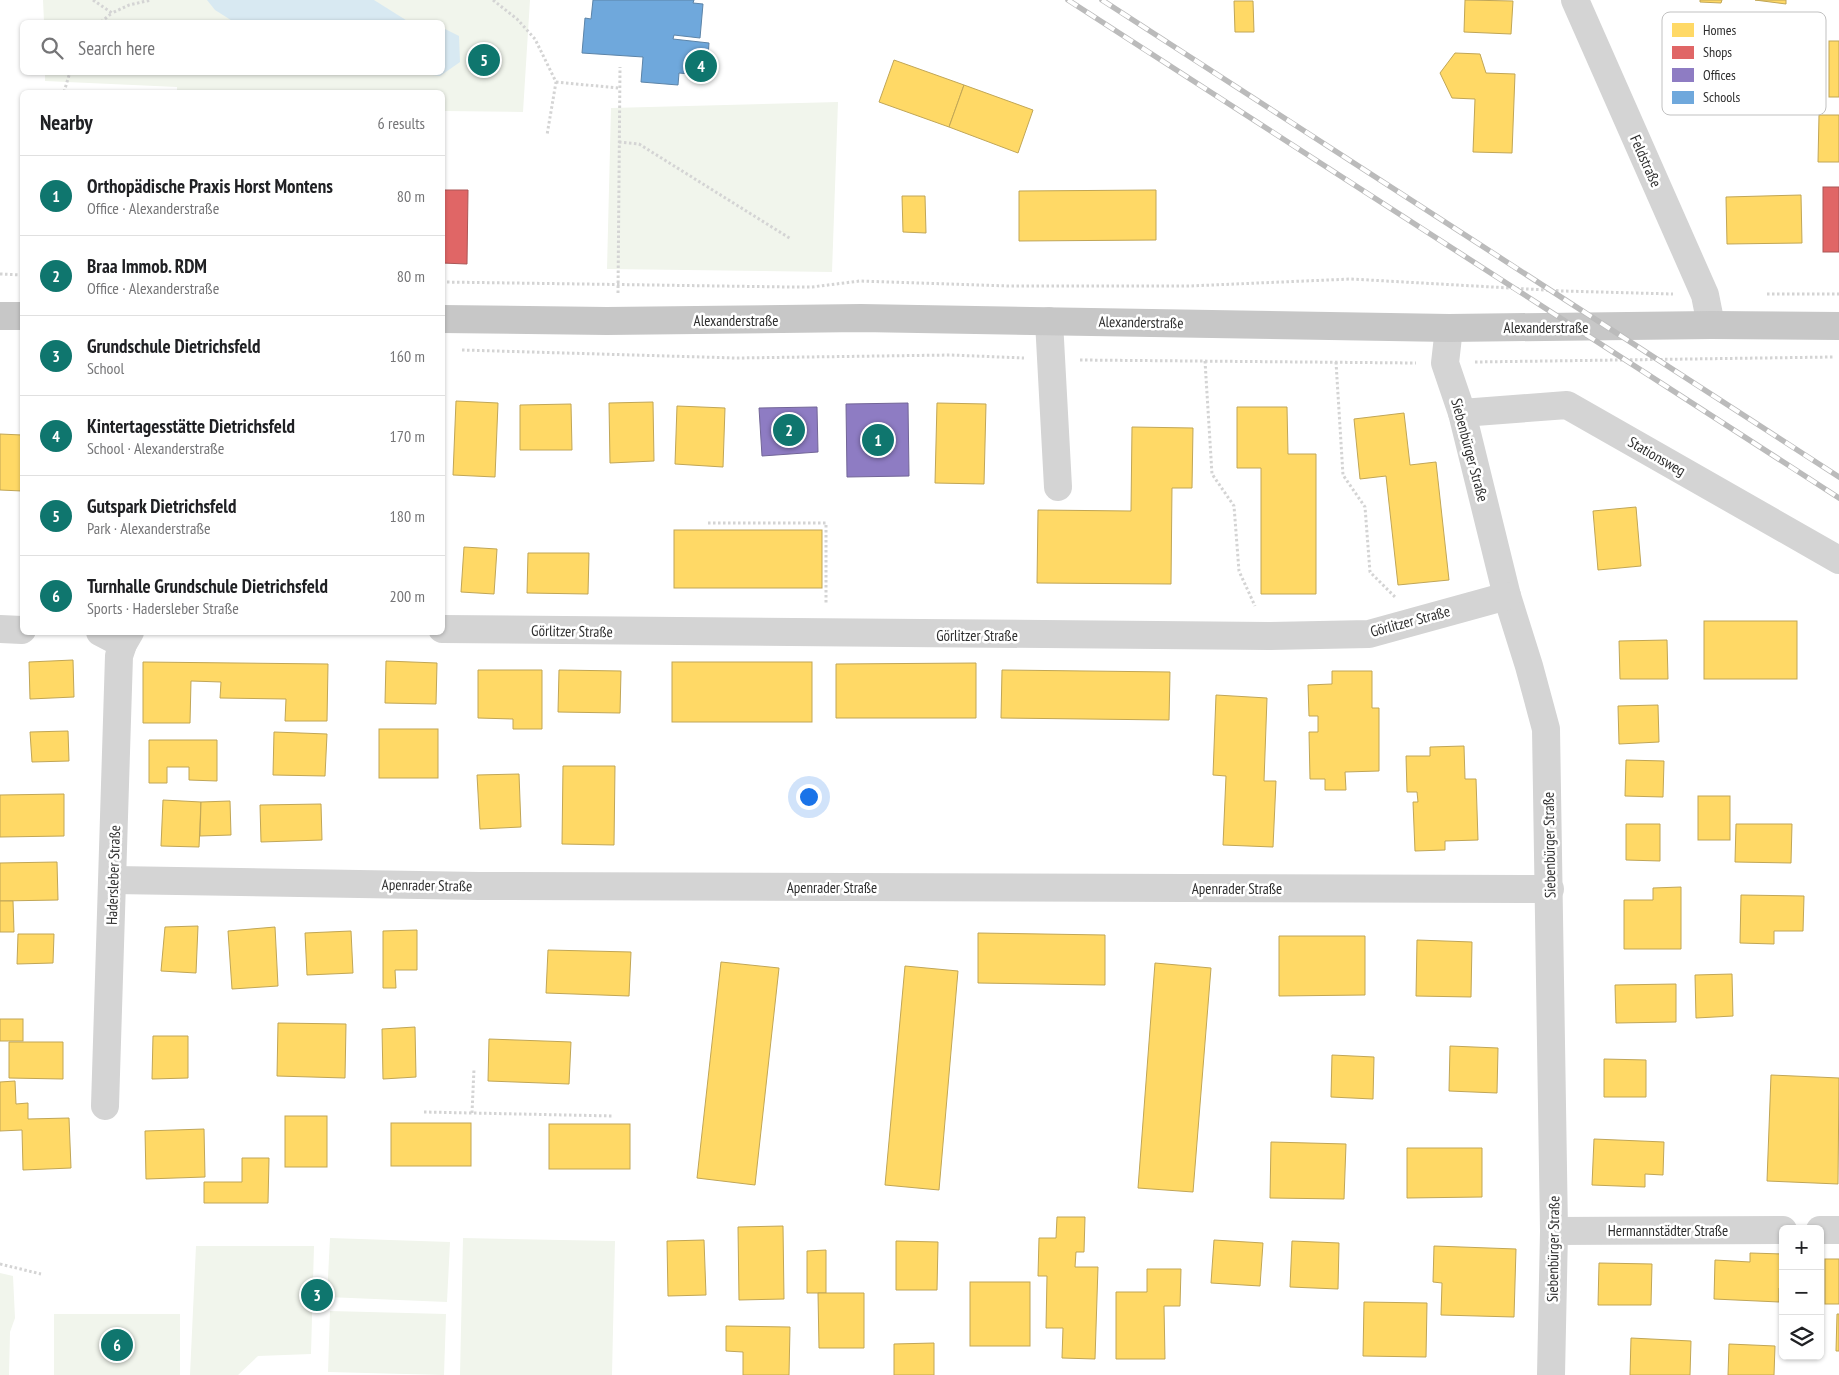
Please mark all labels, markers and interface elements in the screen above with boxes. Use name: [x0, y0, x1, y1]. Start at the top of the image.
legend: [1662, 12, 1826, 115]
search box: [20, 20, 445, 75]
text: Homes: [1703, 21, 1736, 39]
icon: search: [38, 34, 66, 62]
text: Search here: [78, 36, 155, 60]
pin: 5: [468, 41, 500, 79]
text: Shops: [1703, 43, 1732, 61]
pin: 4: [685, 47, 717, 85]
text: Offices: [1703, 66, 1736, 84]
text: Schools: [1703, 88, 1740, 106]
text: Nearby: [40, 109, 93, 136]
text: 6 results: [378, 113, 425, 133]
street label: Feldstraße: [1626, 132, 1666, 190]
text: Orthopädische Praxis Horst Montens: [87, 174, 333, 198]
text: 1: [52, 186, 60, 206]
text: 80 m: [397, 186, 425, 206]
text: Office · Alexanderstraße: [87, 198, 219, 218]
text: Braa Immob. RDM: [87, 254, 207, 278]
text: 2: [52, 266, 60, 286]
text: 80 m: [397, 266, 425, 286]
text: Office · Alexanderstraße: [87, 278, 219, 298]
street label: Alexanderstraße: [694, 311, 778, 330]
street label: Alexanderstraße: [1098, 312, 1184, 332]
street label: Alexanderstraße: [1504, 318, 1588, 337]
text: Grundschule Dietrichsfeld: [87, 334, 261, 358]
text: 3: [52, 346, 60, 366]
text: 160 m: [390, 346, 425, 366]
text: School: [87, 358, 124, 378]
street label: Siebenbürger Straße: [1447, 396, 1493, 504]
pin: 2: [773, 411, 805, 449]
text: Kintertagesstätte Dietrichsfeld: [87, 414, 295, 438]
pin: 1: [862, 421, 894, 459]
text: 4: [52, 426, 60, 446]
text: 170 m: [390, 426, 425, 446]
street label: Stationsweg: [1625, 432, 1689, 480]
text: School · Alexanderstraße: [87, 438, 224, 458]
text: Gutspark Dietrichsfeld: [87, 494, 236, 518]
text: 5: [52, 506, 60, 526]
text: 180 m: [390, 506, 425, 526]
text: Park · Alexanderstraße: [87, 518, 211, 538]
text: Turnhalle Grundschule Dietrichsfeld: [87, 574, 328, 598]
text: 6: [52, 586, 60, 606]
text: 200 m: [390, 586, 425, 606]
text: Sports · Hadersleber Straße: [87, 598, 239, 618]
street label: Görlitzer Straße: [1368, 601, 1452, 641]
street label: Görlitzer Straße: [531, 621, 613, 641]
street label: Görlitzer Straße: [936, 626, 1018, 645]
your location: [796, 784, 822, 810]
street label: Siebenbürger Straße: [1539, 792, 1559, 898]
street label: Hadersleber Straße: [102, 825, 124, 925]
street label: Apenrader Straße: [382, 875, 472, 895]
street label: Apenrader Straße: [787, 878, 877, 897]
street label: Apenrader Straße: [1192, 879, 1282, 898]
street label: Siebenbürger Straße: [1543, 1196, 1563, 1302]
street label: Hermannstädter Straße: [1608, 1221, 1728, 1240]
map controls: [1779, 1225, 1824, 1360]
button: +: [1779, 1225, 1824, 1270]
button: −: [1779, 1270, 1824, 1315]
pin: 3: [301, 1276, 333, 1314]
button: layers: [1779, 1315, 1824, 1360]
pin: 6: [101, 1326, 133, 1364]

